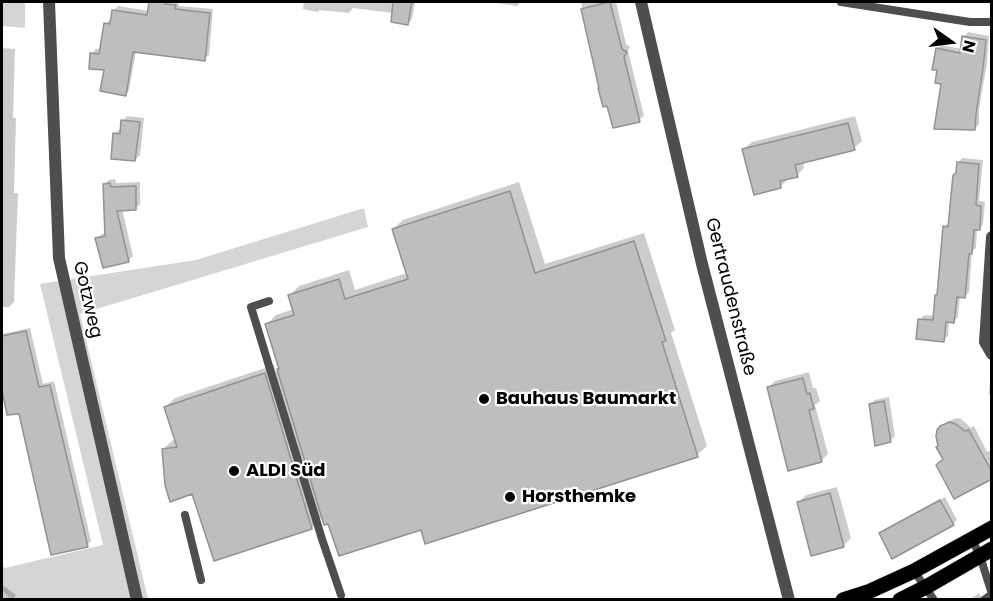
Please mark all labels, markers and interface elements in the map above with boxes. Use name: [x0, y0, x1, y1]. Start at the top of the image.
north arrow: [921, 12, 981, 72]
text: N: [956, 38, 982, 55]
street label: Gertraudenstraße: [700, 216, 760, 378]
street label: Gotzweg: [68, 259, 106, 341]
place label: Bauhaus Baumarkt: [496, 388, 676, 410]
marker: Bauhaus Baumarkt: [477, 392, 491, 406]
place label: ALDI Süd: [246, 460, 325, 482]
marker: ALDI Süd: [227, 464, 241, 478]
place label: Horsthemke: [522, 486, 636, 508]
marker: Horsthemke: [503, 490, 517, 504]

